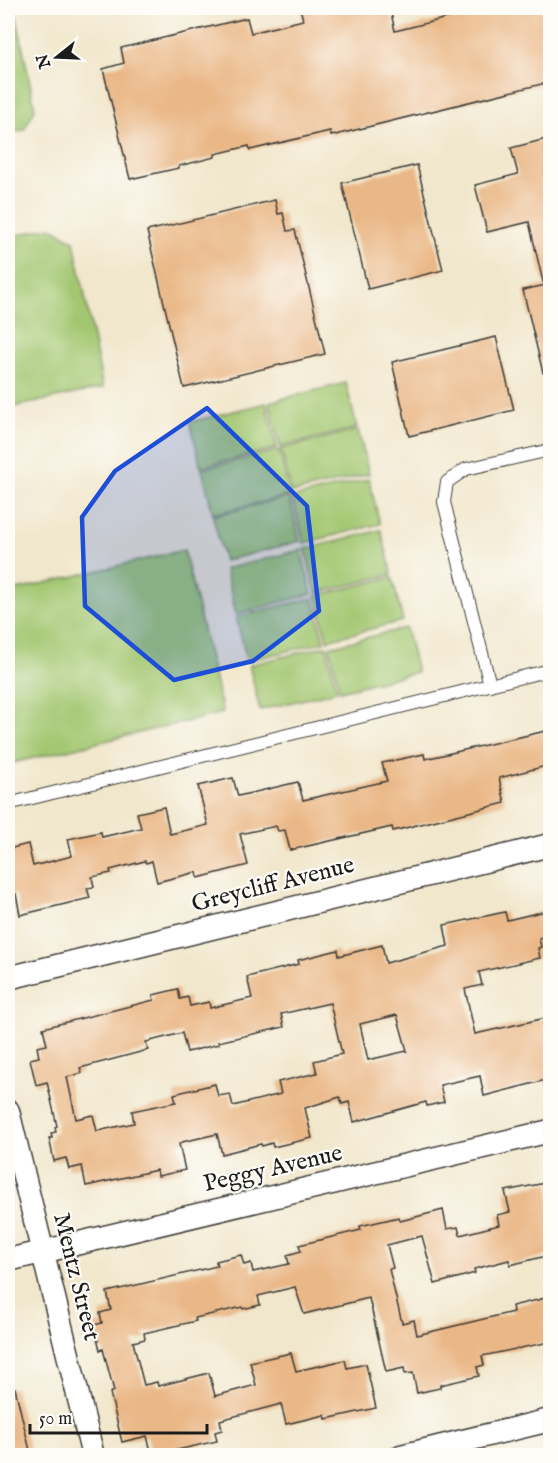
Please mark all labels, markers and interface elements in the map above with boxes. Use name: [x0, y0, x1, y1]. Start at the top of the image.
north arrow: [27, 27, 87, 87]
text: N: [33, 51, 57, 72]
street label: Greycliff Avenue: [188, 850, 358, 920]
street label: Peggy Avenue: [200, 1138, 346, 1200]
street label: Mentz Street: [45, 1210, 107, 1344]
scale bar: [30, 1397, 207, 1435]
text: 50 m: [39, 1408, 72, 1431]

